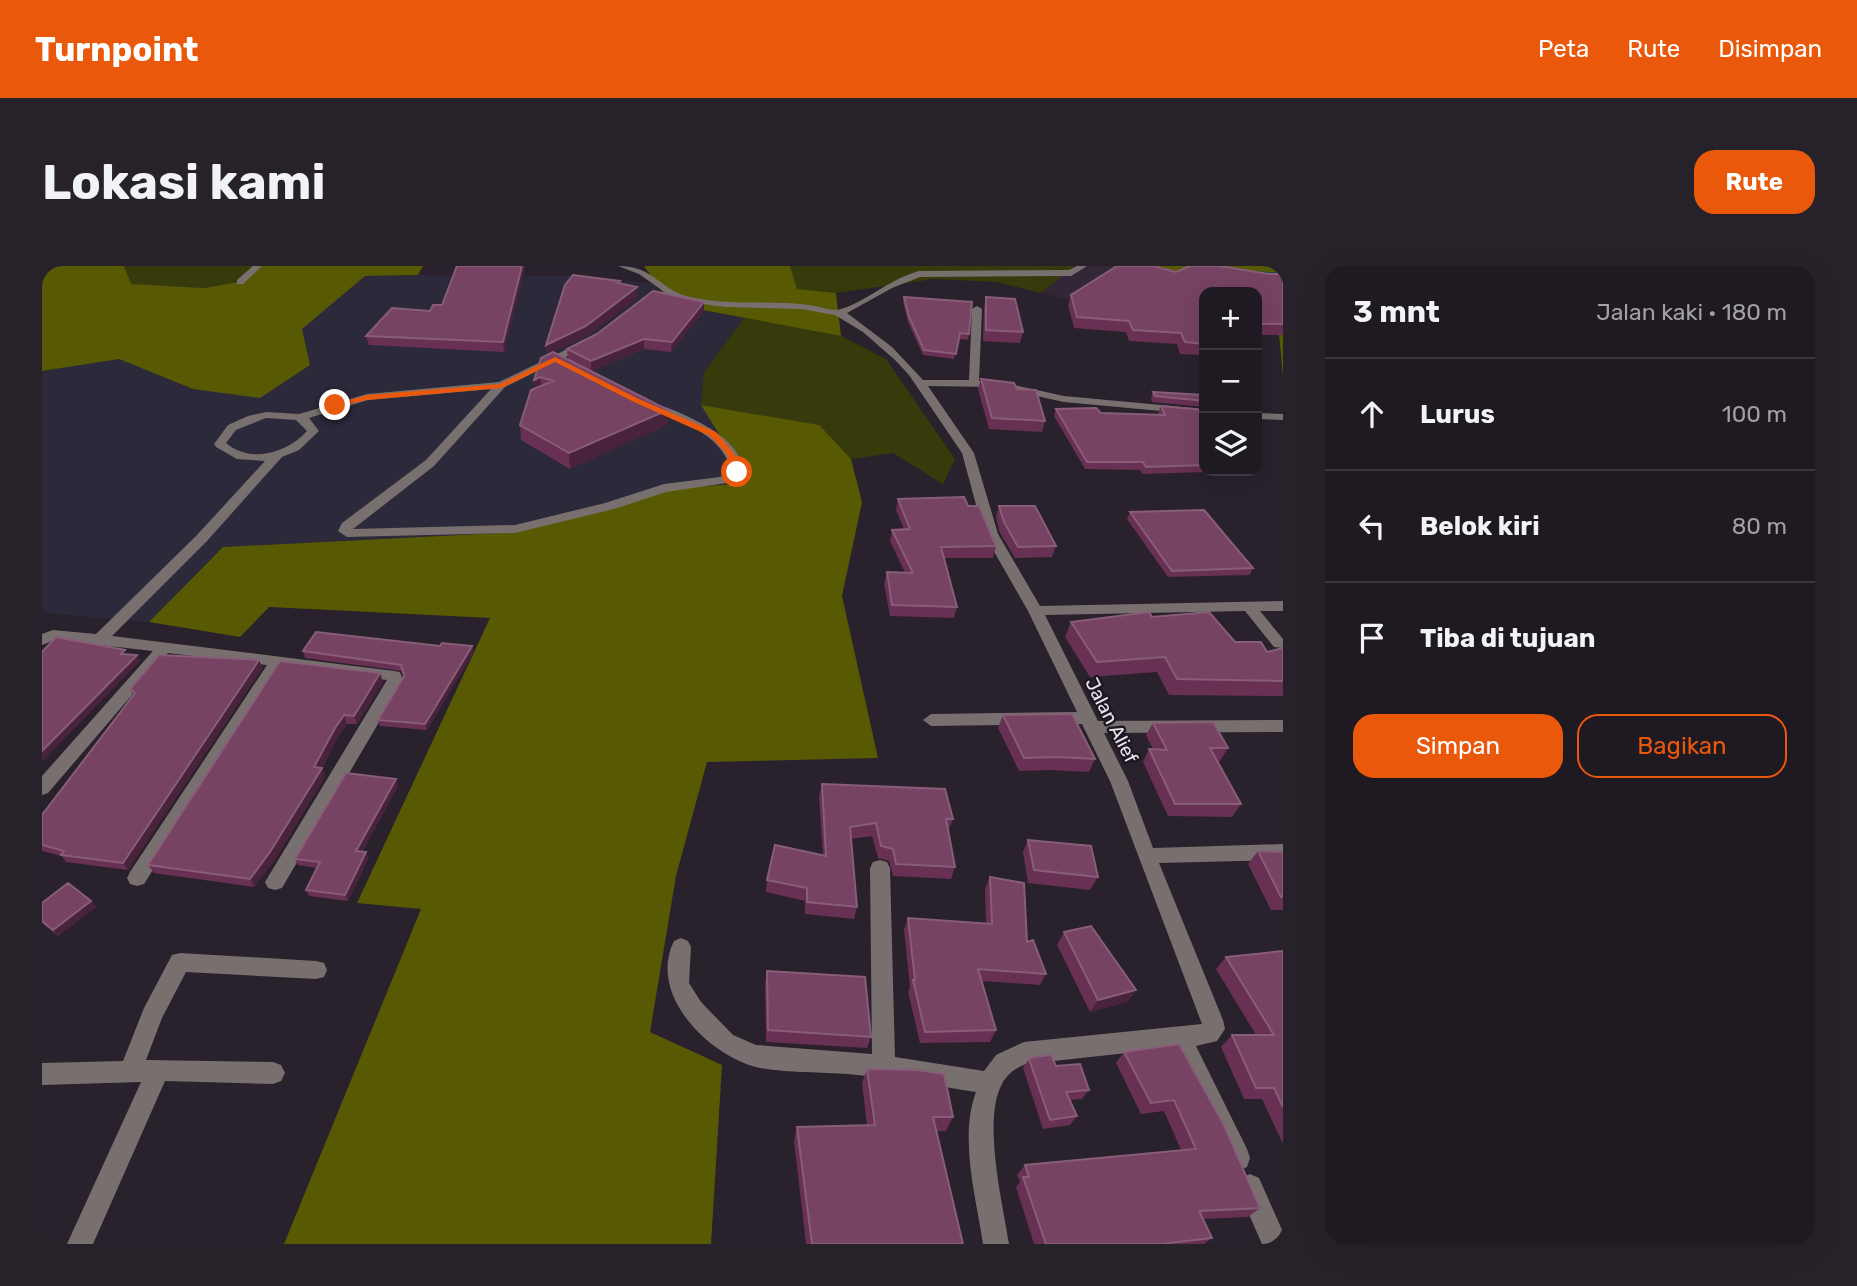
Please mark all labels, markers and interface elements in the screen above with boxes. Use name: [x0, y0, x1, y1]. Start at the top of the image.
text: Turnpoint: [35, 30, 198, 69]
text: Peta: [1538, 35, 1589, 63]
text: Rute: [1627, 35, 1680, 63]
text: Disimpan: [1718, 35, 1822, 63]
button: Rute: [1694, 150, 1815, 214]
text: Lokasi kami: [42, 153, 326, 211]
map controls: [1199, 287, 1262, 476]
button: +: [1199, 287, 1262, 350]
text: 3 mnt: [1353, 294, 1440, 330]
text: Jalan kaki · 180 m: [1596, 298, 1787, 326]
button: −: [1199, 350, 1262, 413]
route end: [319, 389, 350, 420]
icon: ahead: [1353, 395, 1391, 433]
text: Lurus: [1420, 399, 1495, 430]
text: 100 m: [1722, 400, 1787, 428]
button: layers: [1199, 413, 1262, 476]
route start: [721, 456, 752, 487]
icon: left: [1353, 507, 1391, 545]
text: Belok kiri: [1420, 511, 1540, 542]
text: 80 m: [1732, 512, 1787, 540]
icon: arrive: [1353, 619, 1391, 657]
text: Tiba di tujuan: [1420, 623, 1595, 654]
street label: Jalan Alief: [1080, 674, 1143, 768]
button: Simpan: [1353, 714, 1563, 778]
button: Bagikan: [1577, 714, 1787, 778]

